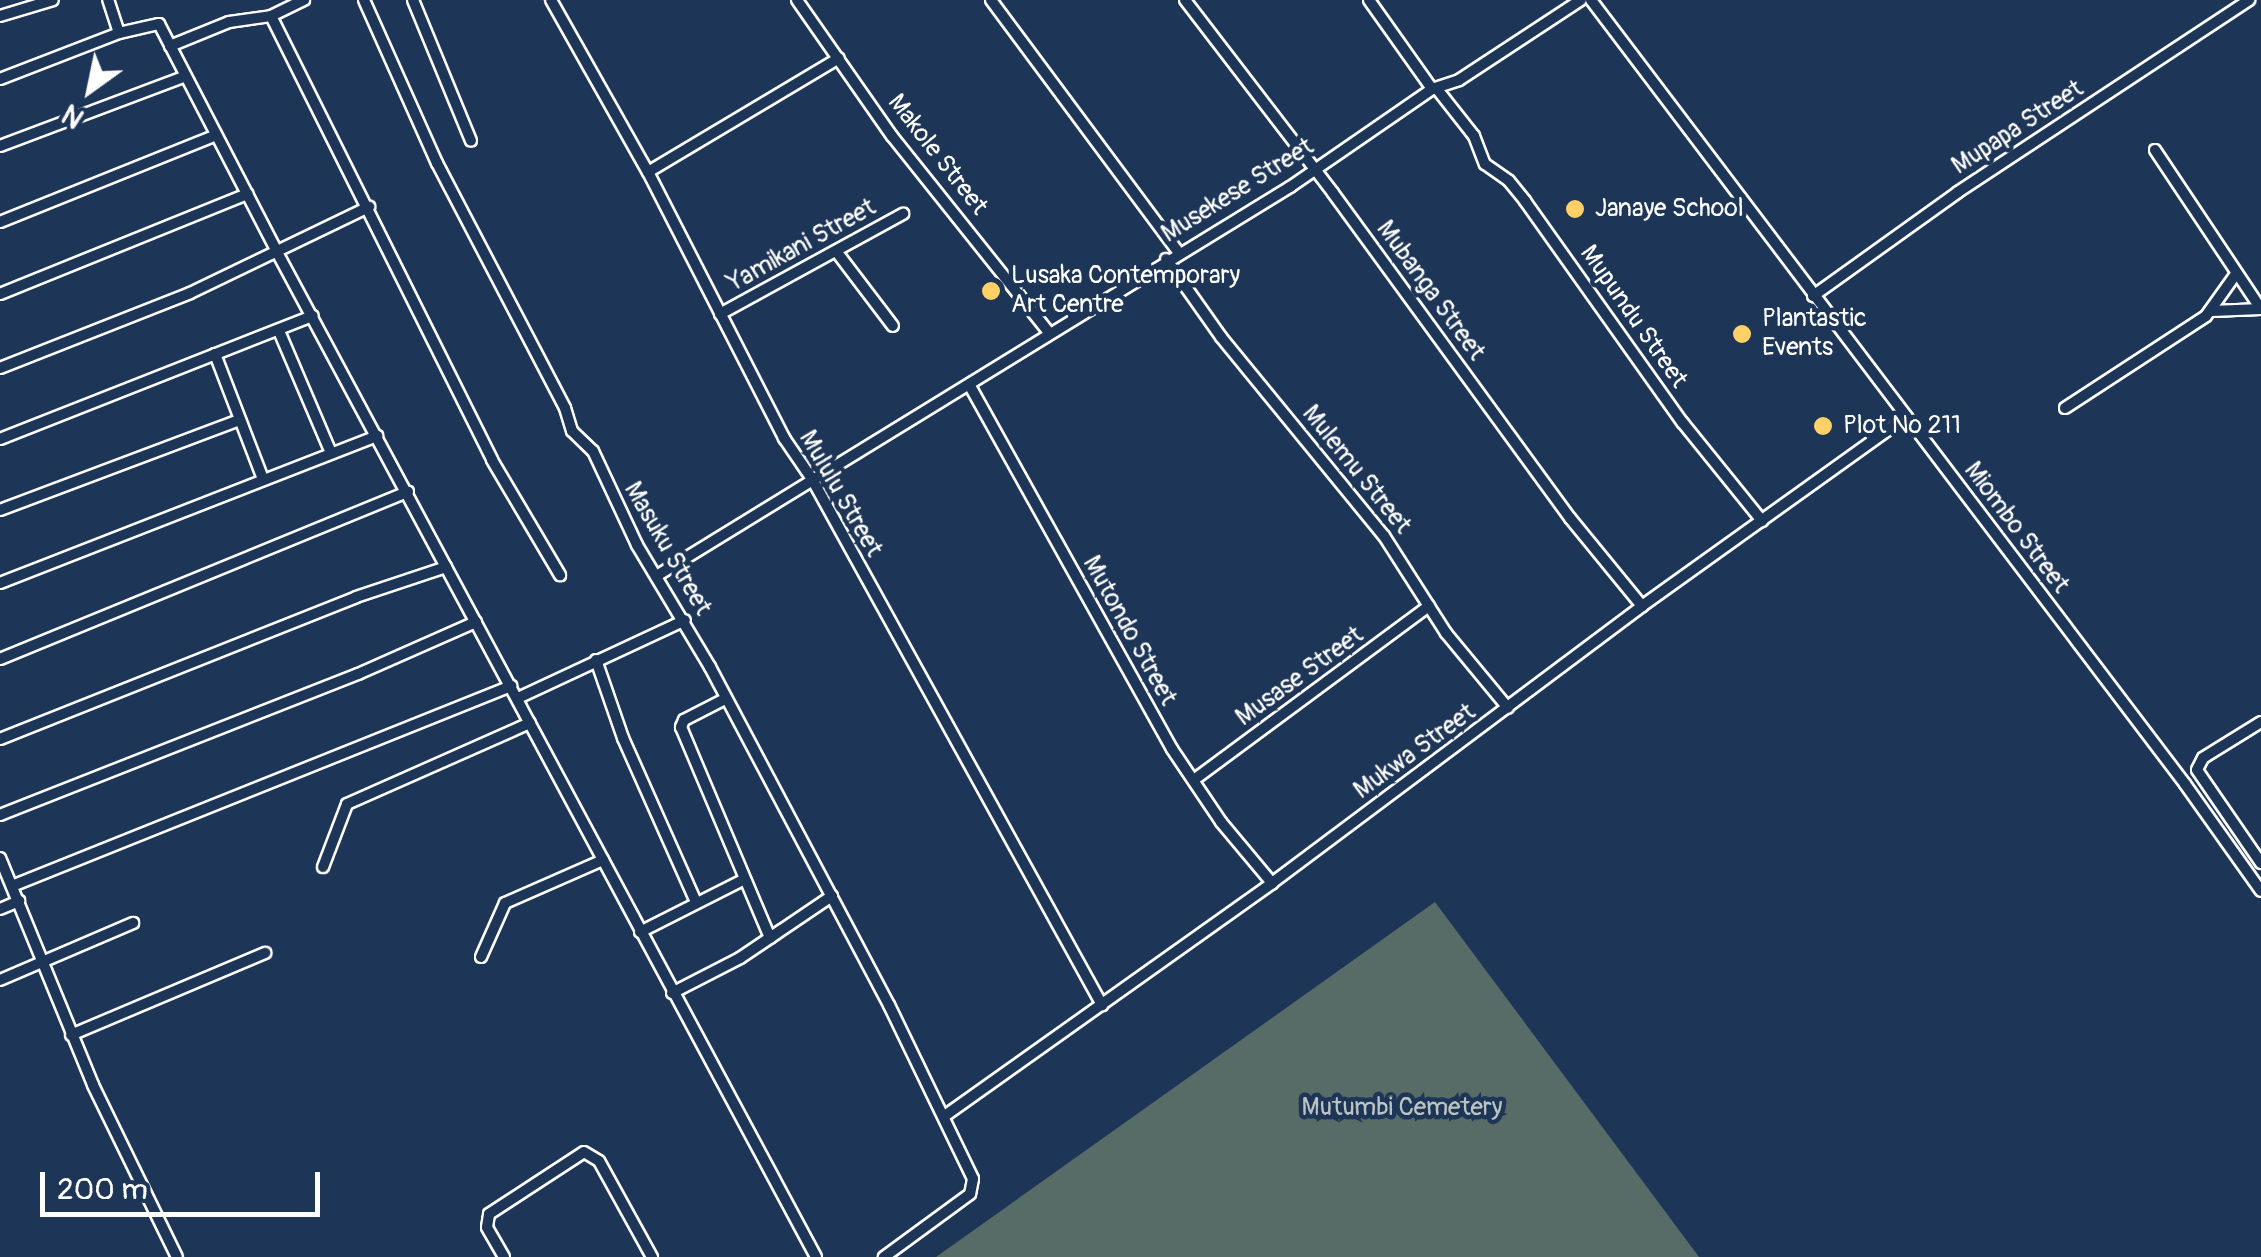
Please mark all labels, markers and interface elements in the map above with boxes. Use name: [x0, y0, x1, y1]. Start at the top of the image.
north arrow: [40, 40, 140, 140]
street label: Mupapa Street: [1947, 74, 2089, 182]
street label: Makole Street: [881, 89, 993, 221]
text: N: [56, 96, 91, 135]
street label: Musekese Street: [1156, 132, 1320, 250]
street label: Yamikani Street: [723, 193, 881, 299]
place label: Janaye School: [1595, 194, 1744, 224]
marker: Janaye School: [1564, 198, 1586, 220]
street label: Mubanga Street: [1369, 215, 1491, 367]
street label: Mupundu Street: [1573, 240, 1693, 394]
place label: Lusaka Contemporary Art Centre: [1011, 262, 1240, 321]
marker: Lusaka Contemporary Art Centre: [980, 280, 1002, 302]
place label: Plantastic Events: [1762, 305, 1867, 364]
marker: Plantastic Events: [1731, 323, 1753, 345]
street label: Mulemu Street: [1295, 400, 1417, 540]
place label: Plot No 211: [1843, 411, 1961, 441]
marker: Plot No 211: [1812, 415, 1834, 437]
street label: Mululu Street: [792, 426, 888, 562]
street label: Miombo Street: [1957, 457, 2075, 599]
street label: Masuku Street: [617, 477, 717, 621]
street label: Mutondo Street: [1076, 551, 1182, 711]
street label: Musase Street: [1230, 621, 1370, 733]
street label: Mukwa Street: [1348, 698, 1482, 806]
park label: Mutumbi Cemetery: [1302, 1093, 1502, 1123]
scale bar: [45, 1152, 325, 1214]
text: 200 m: [57, 1171, 148, 1208]

